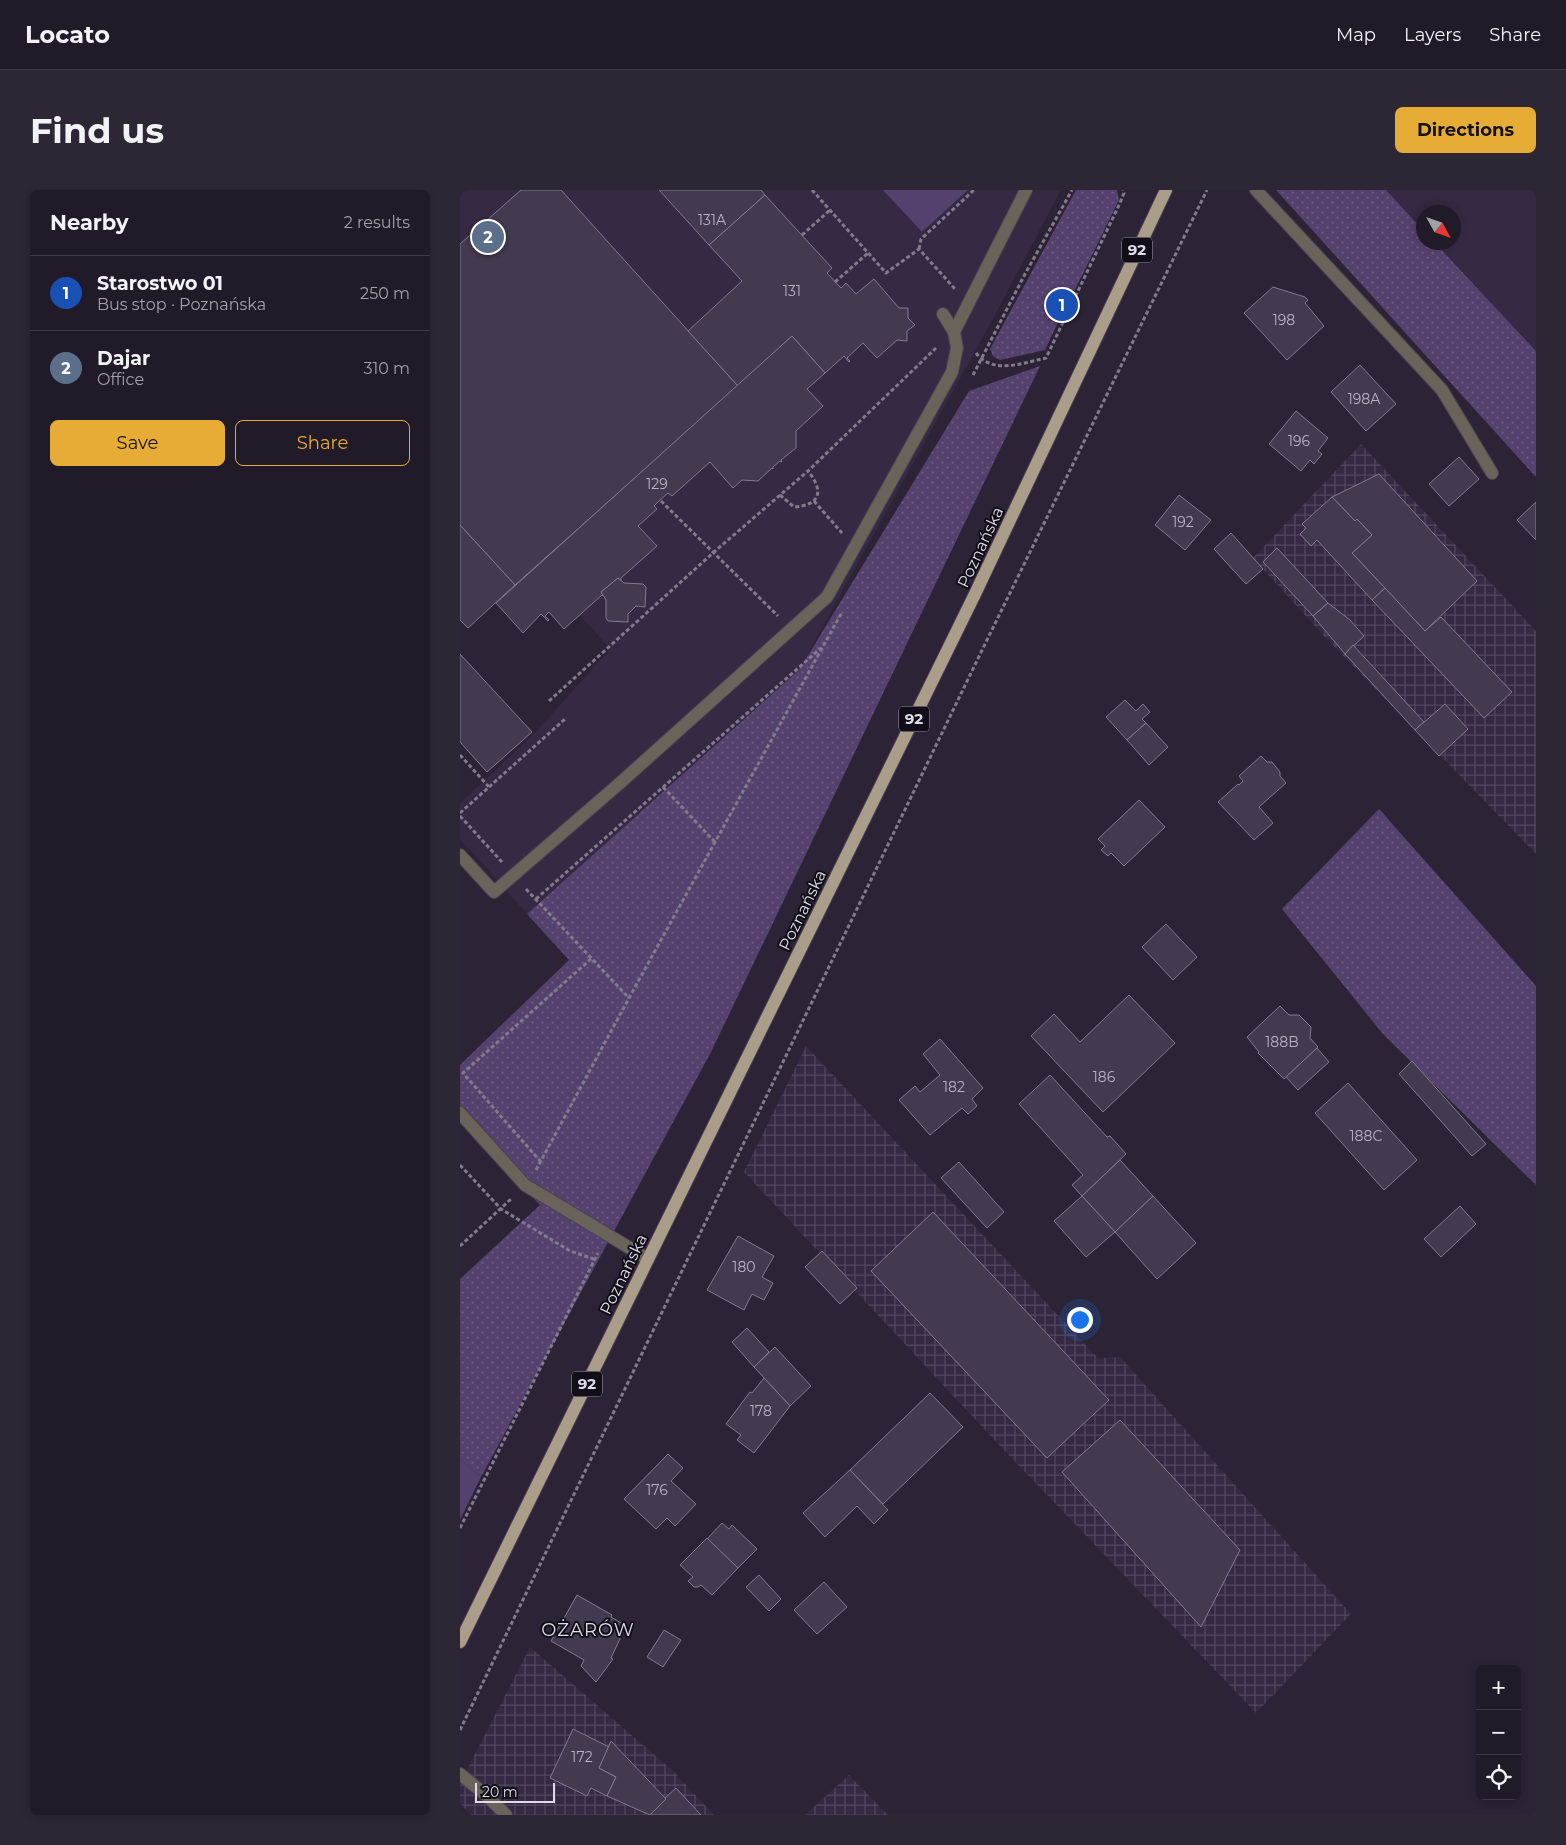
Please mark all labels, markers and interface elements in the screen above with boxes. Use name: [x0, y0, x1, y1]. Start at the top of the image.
text: Locato: [25, 20, 110, 49]
text: Map: [1336, 24, 1376, 46]
text: Layers: [1404, 24, 1461, 46]
text: Share: [1489, 24, 1541, 46]
button: Directions: [1395, 107, 1536, 153]
text: Find us: [30, 109, 164, 152]
north arrow: [1416, 205, 1461, 250]
text: Nearby: [50, 210, 129, 235]
house number: 131A: [698, 211, 727, 229]
text: 2 results: [344, 213, 410, 232]
pin: 2: [472, 218, 504, 256]
road number: 92: [1122, 238, 1152, 262]
text: Starostwo 01: [97, 272, 223, 295]
house number: 131: [783, 282, 801, 300]
text: 1: [63, 284, 69, 303]
text: 250 m: [360, 284, 410, 303]
pin: 1: [1046, 286, 1078, 324]
text: Bus stop · Poznańska: [97, 295, 266, 314]
house number: 198: [1273, 311, 1295, 329]
text: Dajar: [97, 347, 150, 370]
text: 2: [61, 359, 71, 378]
text: 310 m: [363, 359, 410, 378]
text: Office: [97, 370, 144, 389]
house number: 198A: [1348, 390, 1381, 408]
button: Save: [50, 420, 225, 466]
button: Share: [235, 420, 410, 466]
house number: 196: [1288, 432, 1311, 450]
house number: 129: [646, 475, 668, 493]
street label: Poznańska: [953, 504, 1007, 591]
house number: 192: [1172, 513, 1194, 531]
road number: 92: [899, 706, 929, 732]
street label: Poznańska: [775, 867, 830, 954]
house number: 188B: [1265, 1033, 1299, 1051]
house number: 186: [1093, 1068, 1116, 1086]
house number: 182: [943, 1078, 965, 1096]
house number: 188C: [1350, 1127, 1382, 1145]
street label: Poznańska: [596, 1231, 651, 1318]
house number: 180: [732, 1258, 756, 1276]
your location: [1067, 1307, 1093, 1333]
road number: 92: [572, 1372, 602, 1396]
house number: 178: [750, 1402, 772, 1420]
house number: 176: [646, 1481, 668, 1499]
district label: OŻARÓW: [541, 1619, 635, 1641]
map controls: [1476, 1665, 1521, 1800]
button: +: [1476, 1665, 1521, 1710]
button: −: [1476, 1710, 1521, 1755]
house number: 172: [571, 1748, 593, 1766]
button: locate: [1476, 1755, 1521, 1800]
scale bar: [475, 1780, 555, 1803]
text: 20 m: [482, 1783, 518, 1801]

